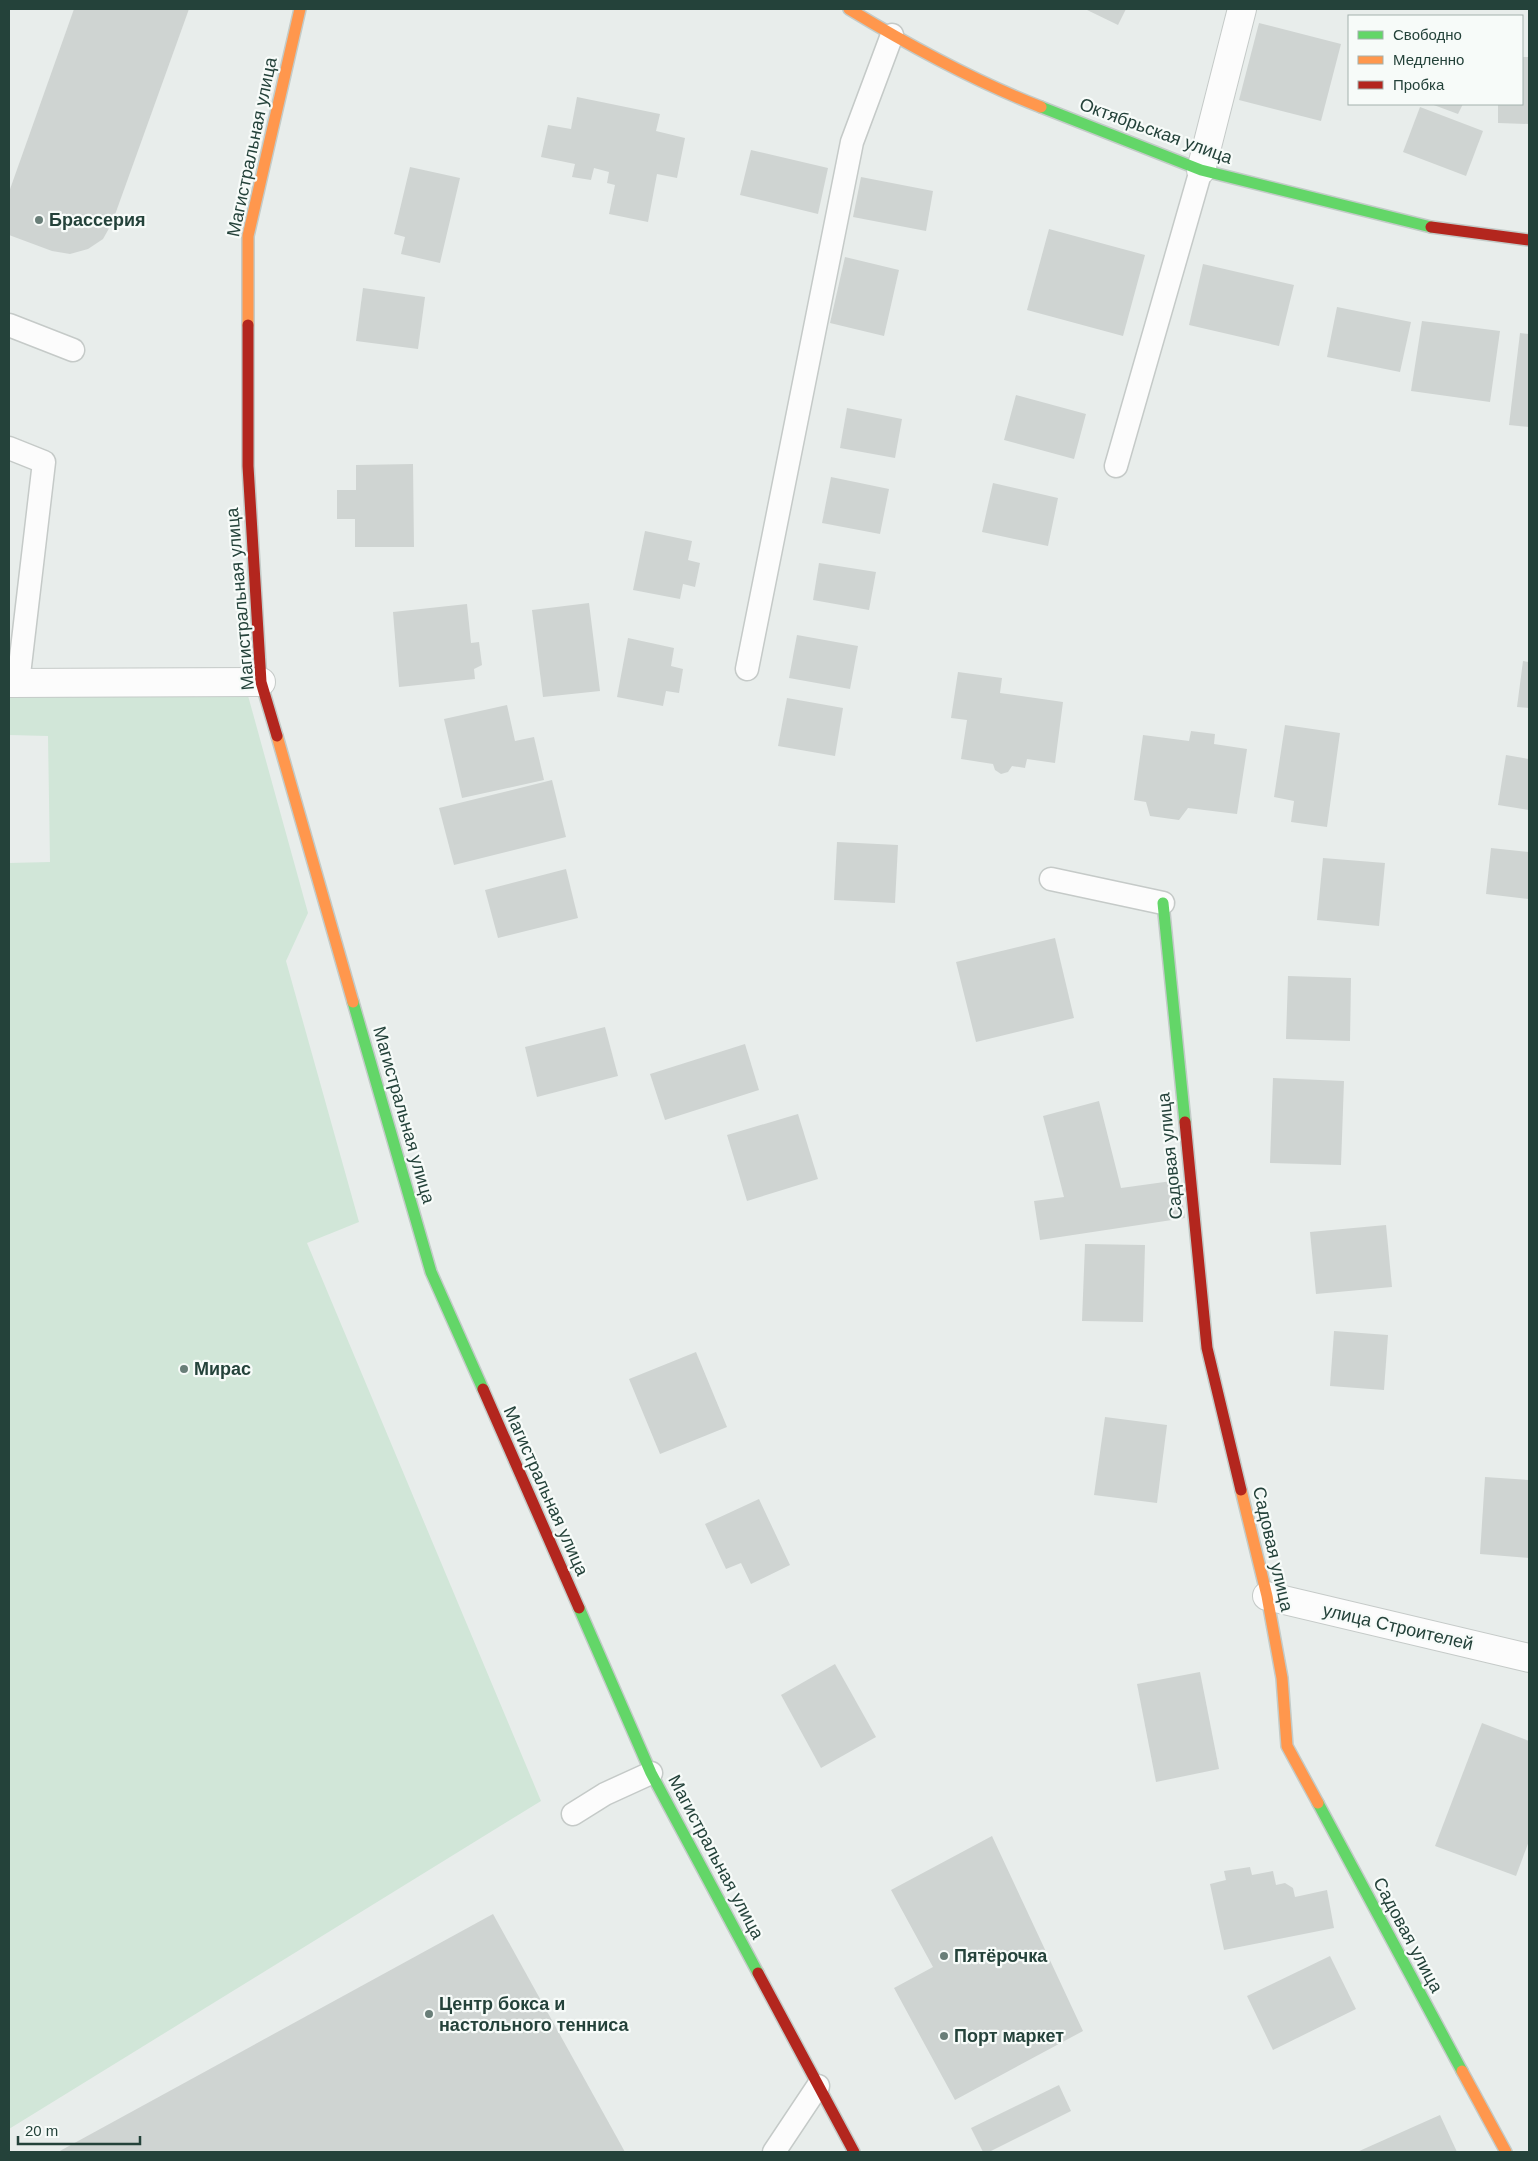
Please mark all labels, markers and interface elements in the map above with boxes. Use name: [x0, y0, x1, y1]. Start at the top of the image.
legend: [1348, 15, 1523, 105]
text: Свободно: [1393, 26, 1462, 43]
text: Медленно: [1393, 51, 1464, 68]
street label: Магистральная улица: [223, 54, 281, 239]
text: Пробка: [1393, 76, 1445, 93]
street label: Октябрьская улица: [1077, 94, 1236, 168]
place label: Брассерия: [49, 210, 146, 230]
marker: Брассерия: [33, 214, 45, 226]
street label: Магистральная улица: [222, 506, 258, 691]
street label: Магистральная улица: [369, 1024, 439, 1207]
street label: Садовая улица: [1153, 1091, 1187, 1220]
place label: Мирас: [194, 1359, 251, 1379]
marker: Мирас: [178, 1363, 190, 1375]
street label: Магистральная улица: [500, 1403, 593, 1580]
street label: Садовая улица: [1249, 1485, 1297, 1614]
street label: улица Строителей: [1321, 1600, 1475, 1654]
street label: Магистральная улица: [664, 1771, 768, 1943]
street label: Садовая улица: [1369, 1874, 1447, 1997]
place label: Пятёрочка: [954, 1946, 1048, 1966]
marker: Пятёрочка: [938, 1950, 950, 1962]
place label: Центр бокса и настольного тенниса: [439, 1994, 630, 2035]
marker: Центр бокса и настольного тенниса: [423, 2008, 435, 2020]
place label: Порт маркет: [954, 2026, 1064, 2046]
marker: Порт маркет: [938, 2030, 950, 2042]
scale bar: [18, 2114, 140, 2146]
text: 20 m: [25, 2122, 58, 2139]

